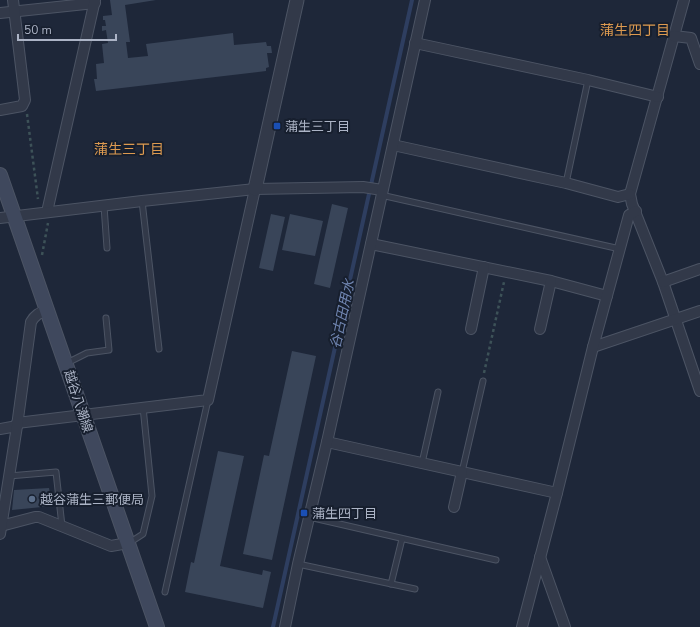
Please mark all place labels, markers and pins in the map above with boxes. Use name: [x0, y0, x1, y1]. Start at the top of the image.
place label: 蒲生三丁目: [285, 118, 350, 136]
marker: 蒲生三丁目: [272, 121, 282, 131]
place label: 越谷蒲生三郵便局: [40, 491, 144, 509]
marker: 越谷蒲生三郵便局: [27, 494, 37, 504]
place label: 蒲生四丁目: [312, 505, 377, 523]
marker: 蒲生四丁目: [299, 508, 309, 518]

